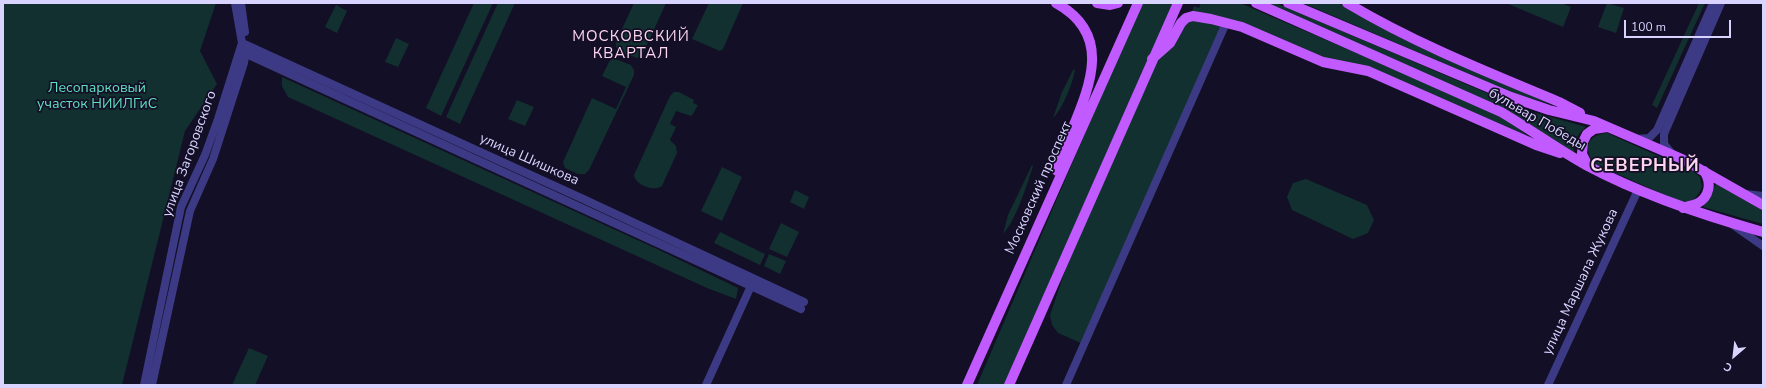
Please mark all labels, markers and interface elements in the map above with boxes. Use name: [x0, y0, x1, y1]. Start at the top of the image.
scale bar: [1626, 12, 1733, 38]
text: 100 m: [1631, 19, 1666, 35]
district label: МОСКОВСКИЙ КВАРТАЛ: [572, 28, 690, 63]
park label: Лесопарковый участок НИИЛГиС: [37, 81, 157, 114]
street label: бульвар Победы: [1485, 85, 1589, 155]
street label: улица Загоровского: [159, 89, 221, 219]
street label: Московский проспект: [1002, 119, 1076, 257]
street label: улица Шишкова: [477, 131, 581, 189]
district label: СЕВЕРНЫЙ: [1590, 156, 1700, 178]
street label: улица Маршала Жукова: [1540, 206, 1622, 358]
north arrow: [1714, 336, 1754, 376]
text: С: [1721, 359, 1735, 375]

